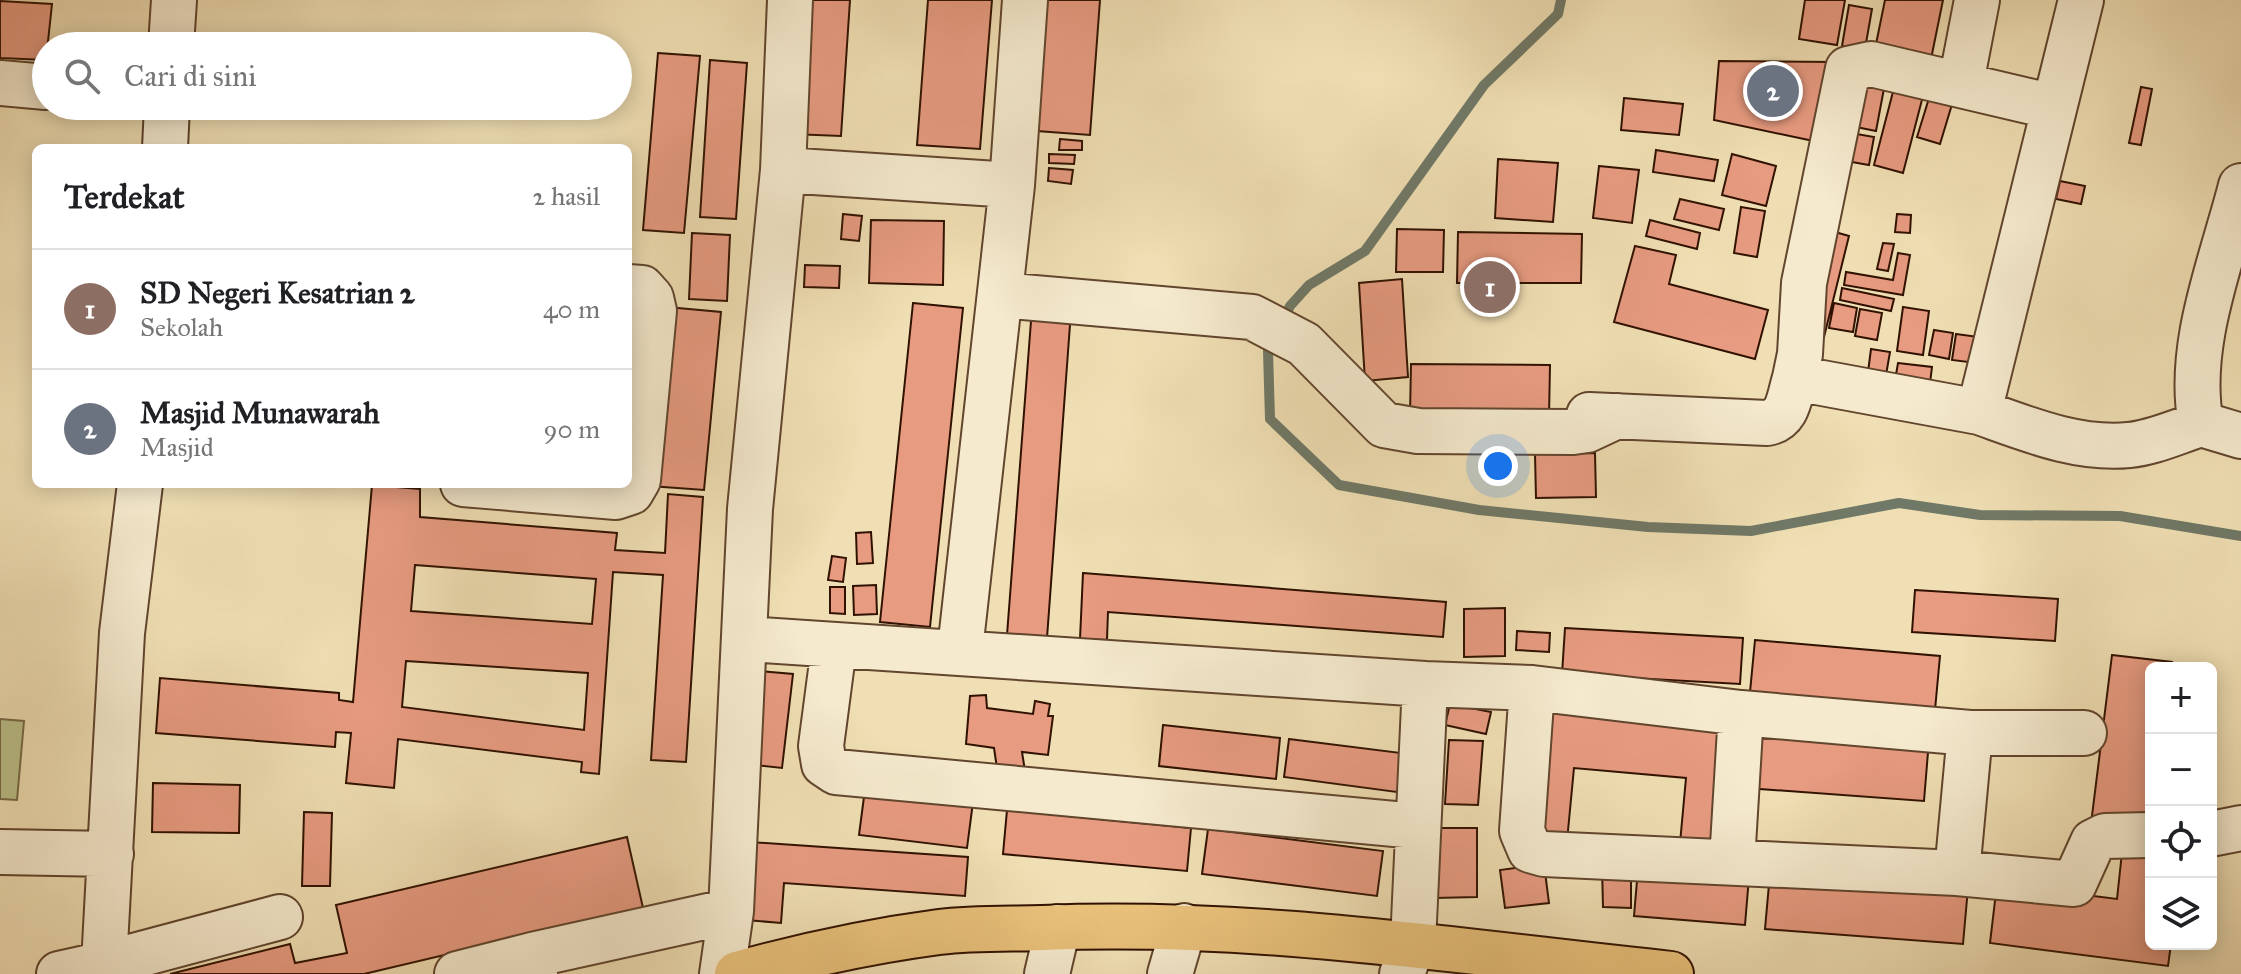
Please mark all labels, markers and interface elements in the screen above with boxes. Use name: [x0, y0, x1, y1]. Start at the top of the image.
search box: [32, 32, 632, 120]
icon: search: [60, 54, 104, 98]
text: Cari di sini: [124, 58, 257, 94]
pin: 2: [1747, 61, 1799, 121]
text: Terdekat: [64, 176, 185, 217]
text: 2 hasil: [532, 180, 600, 212]
pin: 1: [1464, 257, 1516, 317]
text: SD Negeri Kesatrian 2: [140, 275, 415, 311]
text: 1: [85, 293, 95, 325]
text: 40 m: [543, 293, 600, 325]
text: Sekolah: [140, 311, 223, 343]
text: Masjid Munawarah: [140, 395, 380, 431]
text: 2: [84, 413, 96, 445]
text: 90 m: [543, 413, 600, 445]
text: Masjid: [140, 431, 214, 463]
your location: [1478, 446, 1518, 486]
map controls: [2145, 662, 2217, 950]
button: +: [2145, 662, 2217, 734]
button: −: [2145, 734, 2217, 806]
button: locate: [2145, 806, 2217, 878]
button: layers: [2145, 878, 2217, 950]

